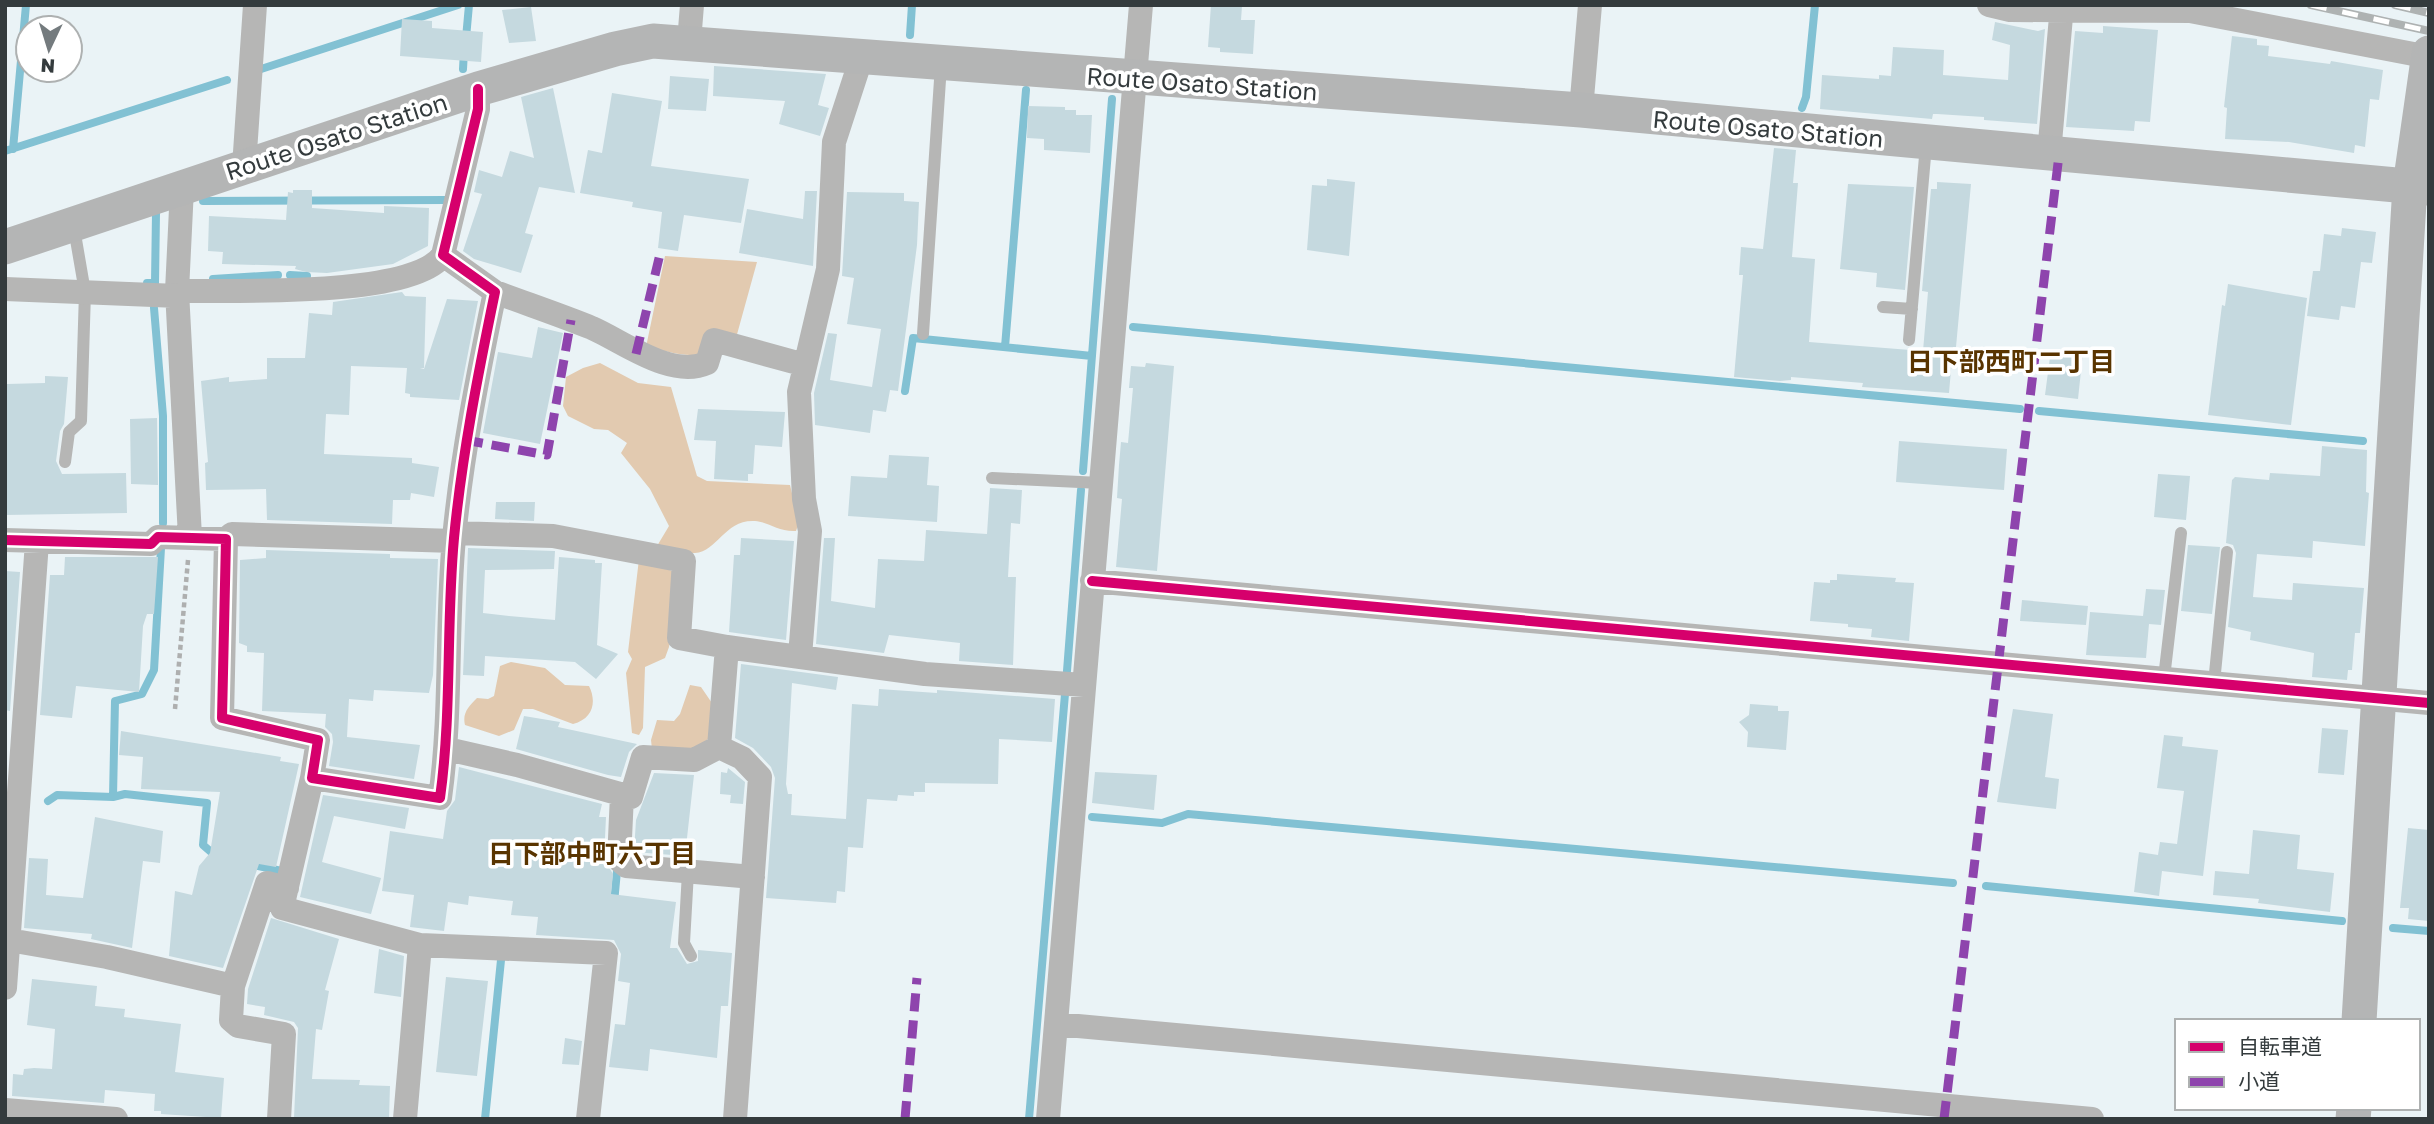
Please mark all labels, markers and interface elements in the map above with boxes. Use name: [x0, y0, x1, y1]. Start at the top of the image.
north arrow: [14, 14, 84, 84]
text: N: [40, 54, 56, 78]
street label: Route Osato Station: [1086, 60, 1318, 106]
street label: Route Osato Station: [222, 86, 450, 186]
street label: Route Osato Station: [1652, 103, 1884, 153]
district label: 日下部西町二丁目: [1907, 346, 2115, 377]
district label: 日下部中町六丁目: [488, 838, 696, 869]
legend: [2175, 1019, 2420, 1110]
text: 自転車道: [2238, 1033, 2322, 1059]
text: 小道: [2238, 1068, 2280, 1094]

